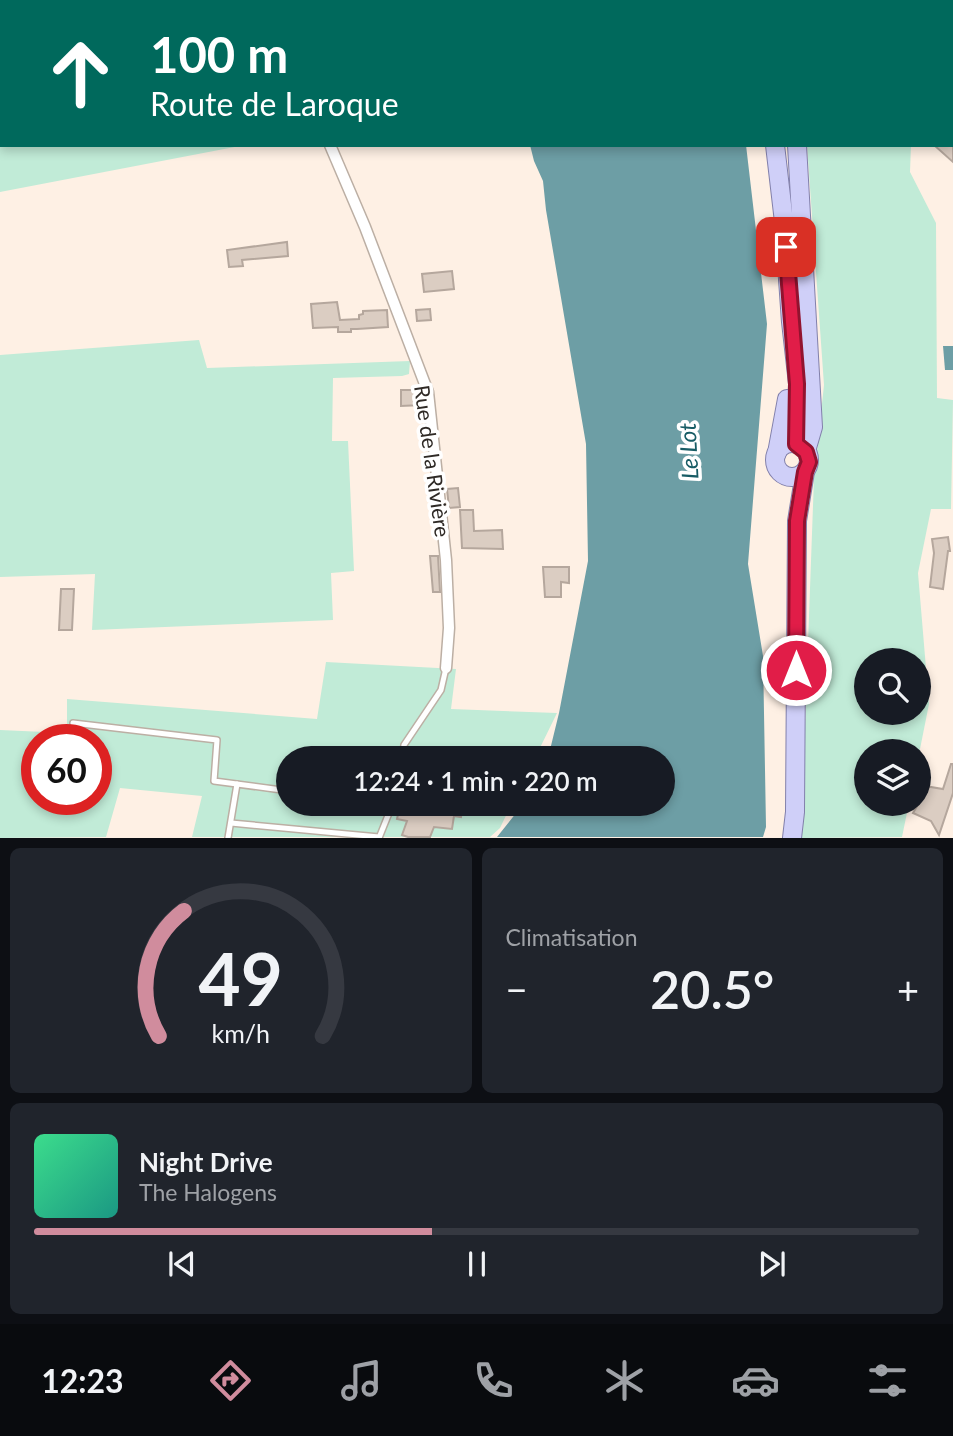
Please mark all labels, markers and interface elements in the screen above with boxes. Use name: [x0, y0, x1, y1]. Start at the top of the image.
text: 100 m: [150, 25, 288, 83]
icon: ahead: [35, 28, 126, 119]
text: Route de Laroque: [150, 84, 399, 123]
pin: [756, 217, 816, 277]
icon: arrive: [767, 228, 805, 266]
street label: Rue de la Rivière: [410, 383, 456, 539]
water label: Le Lot: [673, 422, 703, 480]
position arrow: [759, 633, 833, 707]
map controls: [854, 648, 931, 816]
button: search: [854, 648, 931, 725]
speed limit sign: 60: [21, 724, 112, 815]
button: layers: [854, 739, 931, 816]
text: 12:24 · 1 min · 220 m: [353, 765, 598, 797]
text: Climatisation: [506, 923, 637, 951]
text: 49: [199, 935, 283, 1023]
text: 20.5°: [650, 958, 774, 1020]
text: −: [506, 966, 528, 1012]
text: +: [897, 966, 919, 1012]
text: km/h: [211, 1018, 270, 1048]
text: Night Drive: [139, 1146, 273, 1178]
text: The Halogens: [139, 1178, 277, 1206]
icon: previous: [163, 1245, 201, 1283]
icon: pause: [458, 1245, 496, 1283]
icon: next: [753, 1245, 791, 1283]
icon: directions: [206, 1356, 255, 1405]
icon: music: [337, 1356, 386, 1405]
icon: phone: [469, 1356, 518, 1405]
icon: climate: [600, 1356, 649, 1405]
icon: car: [731, 1356, 780, 1405]
icon: filters: [863, 1356, 912, 1405]
text: 12:23: [41, 1361, 124, 1400]

